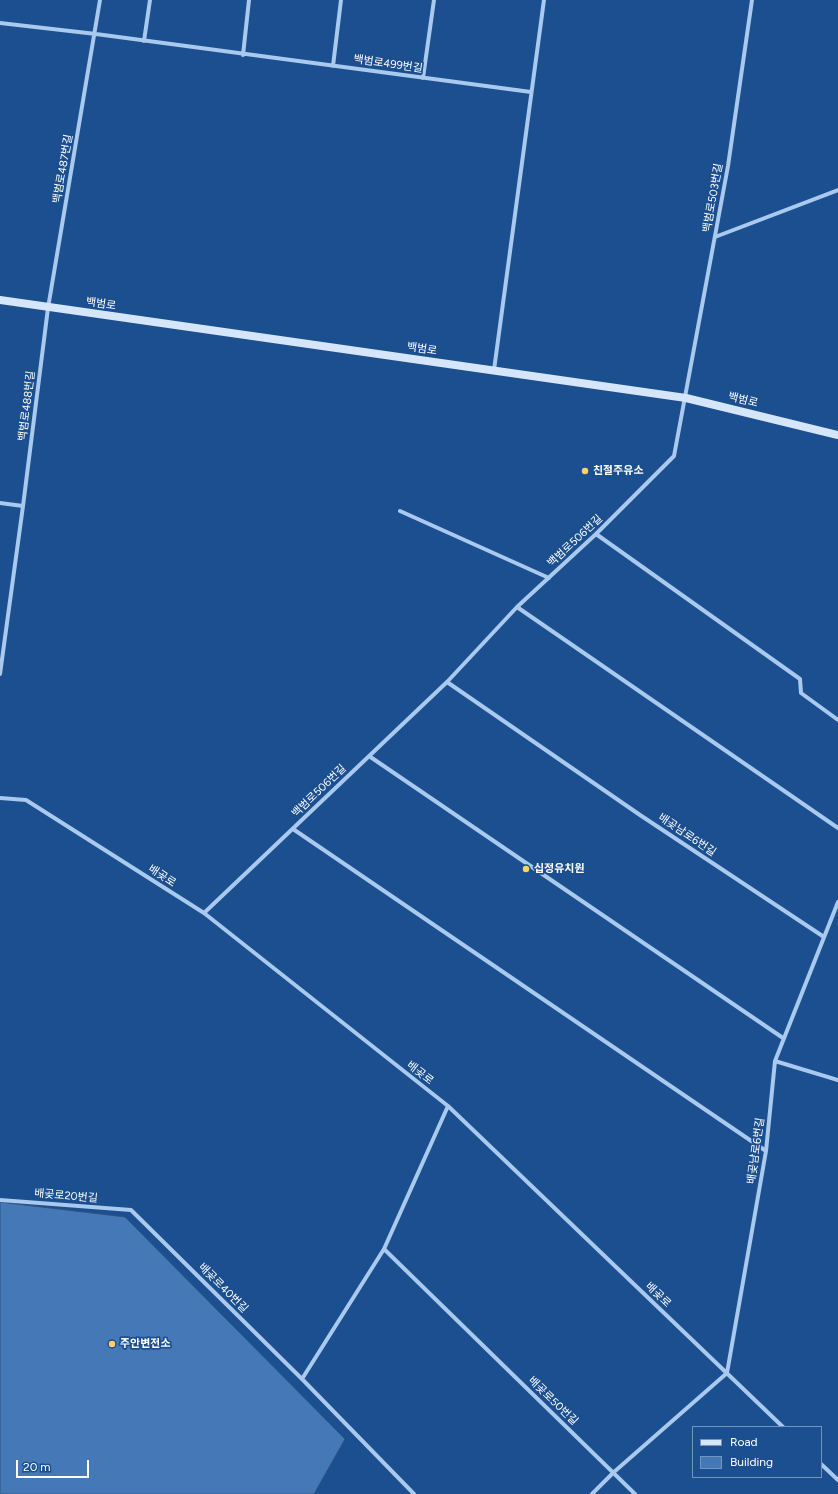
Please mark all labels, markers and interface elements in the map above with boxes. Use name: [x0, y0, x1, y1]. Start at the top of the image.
street label: 백범로499번길: [352, 53, 424, 75]
street label: 백범로487번길: [50, 133, 76, 205]
street label: 백범로503번길: [700, 162, 726, 234]
street label: 백범로: [85, 295, 117, 313]
street label: 백범로: [406, 340, 438, 358]
street label: 백범로488번길: [16, 370, 38, 442]
street label: 백범로: [727, 390, 759, 410]
place label: 친절주유소: [593, 464, 644, 478]
marker: 친절주유소: [580, 466, 590, 476]
street label: 백범로506번길: [545, 512, 605, 570]
street label: 백범로506번길: [289, 762, 349, 820]
street label: 배곶남로6번길: [656, 811, 718, 859]
street label: 배곶로: [146, 862, 178, 890]
place label: 십정유치원: [534, 862, 585, 876]
marker: 십정유치원: [521, 864, 531, 874]
street label: 배곶로: [404, 1058, 436, 1088]
street label: 배곶남로6번길: [745, 1117, 767, 1185]
street label: 배곶로20번길: [34, 1187, 98, 1205]
street label: 배곶로40번길: [196, 1261, 250, 1315]
street label: 배곶로: [642, 1280, 674, 1310]
place label: 주안변전소: [120, 1337, 171, 1351]
marker: 주안변전소: [107, 1339, 117, 1349]
street label: 배곶로50번길: [525, 1374, 581, 1428]
legend: [692, 1426, 822, 1478]
text: Road: [730, 1435, 758, 1449]
scale bar: [18, 1452, 91, 1478]
text: Building: [730, 1455, 773, 1469]
text: 20 m: [23, 1460, 51, 1474]

